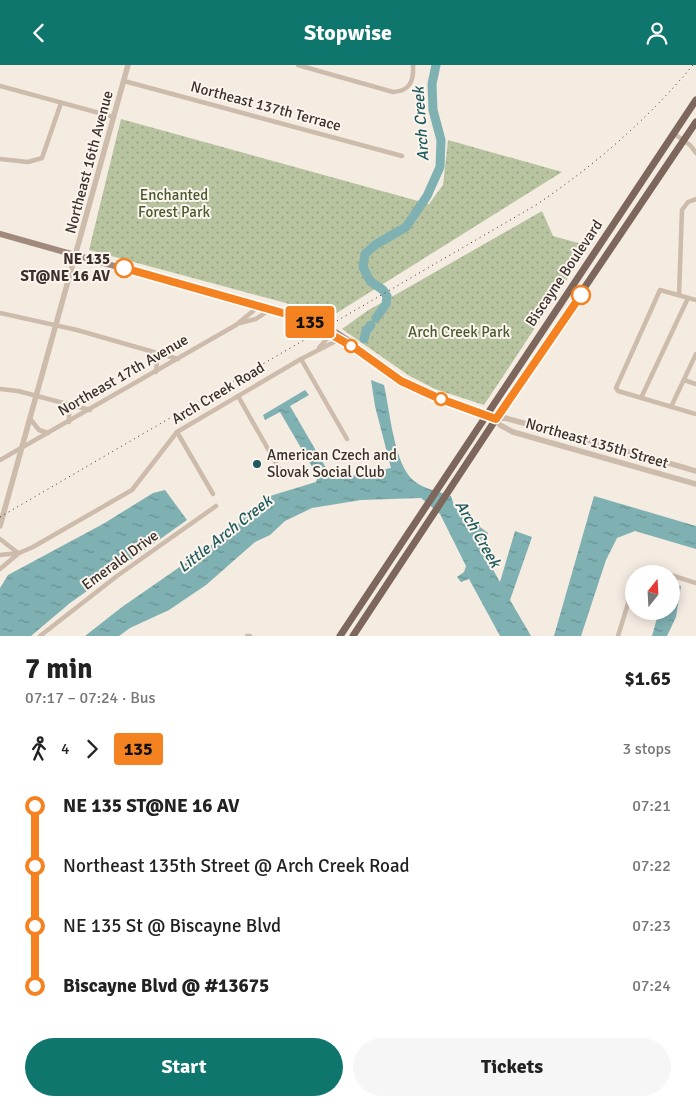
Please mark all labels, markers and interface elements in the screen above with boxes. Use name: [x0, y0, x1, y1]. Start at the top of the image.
icon: back: [25, 19, 53, 47]
text: Stopwise: [304, 19, 392, 46]
icon: person: [643, 19, 671, 47]
street label: Northeast 137th Terrace: [189, 77, 343, 135]
water label: Arch Creek: [408, 84, 434, 162]
street label: Northeast 16th Avenue: [61, 89, 117, 235]
park label: Enchanted Forest Park: [138, 186, 210, 221]
street label: Biscayne Boulevard: [522, 216, 606, 330]
place label: NE 135 ST@NE 16 AV: [21, 250, 110, 285]
marker: NE 135 ST@NE 16 AV: [114, 258, 134, 278]
unlabelled marker: [571, 285, 591, 305]
line badge: 135: [281, 306, 339, 338]
text: 135: [295, 311, 325, 333]
park label: Arch Creek Park: [408, 323, 510, 341]
street label: Northeast 17th Avenue: [55, 330, 191, 420]
unlabelled marker: [344, 339, 358, 353]
street label: Arch Creek Road: [168, 358, 268, 428]
unlabelled marker: [434, 392, 448, 406]
street label: Northeast 135th Street: [524, 414, 670, 472]
place label: American Czech and Slovak Social Club: [267, 446, 397, 481]
marker: American Czech and Slovak Social Club: [251, 458, 263, 470]
water label: Little Arch Creek: [174, 490, 278, 577]
water label: Arch Creek: [451, 497, 506, 573]
street label: Emerald Drive: [78, 526, 162, 594]
north arrow: [625, 565, 680, 620]
map controls: [625, 565, 680, 620]
text: 7 min: [25, 652, 93, 686]
text: $1.65: [625, 667, 671, 691]
text: 07:17 – 07:24 · Bus: [25, 688, 156, 708]
icon: walk: [25, 735, 53, 763]
icon: forward: [78, 735, 106, 763]
text: 135: [124, 738, 153, 760]
text: 4: [61, 739, 70, 759]
text: 3 stops: [623, 739, 671, 759]
text: NE 135 ST@NE 16 AV: [63, 794, 240, 818]
text: 07:21: [632, 796, 671, 816]
text: Northeast 135th Street @ Arch Creek Road: [63, 854, 410, 878]
text: 07:22: [632, 856, 671, 876]
text: NE 135 St @ Biscayne Blvd: [63, 914, 281, 938]
text: 07:23: [632, 916, 671, 936]
text: Biscayne Blvd @ #13675: [63, 974, 269, 998]
text: 07:24: [632, 976, 671, 996]
button: Start: [25, 1038, 343, 1096]
button: Tickets: [353, 1038, 671, 1096]

